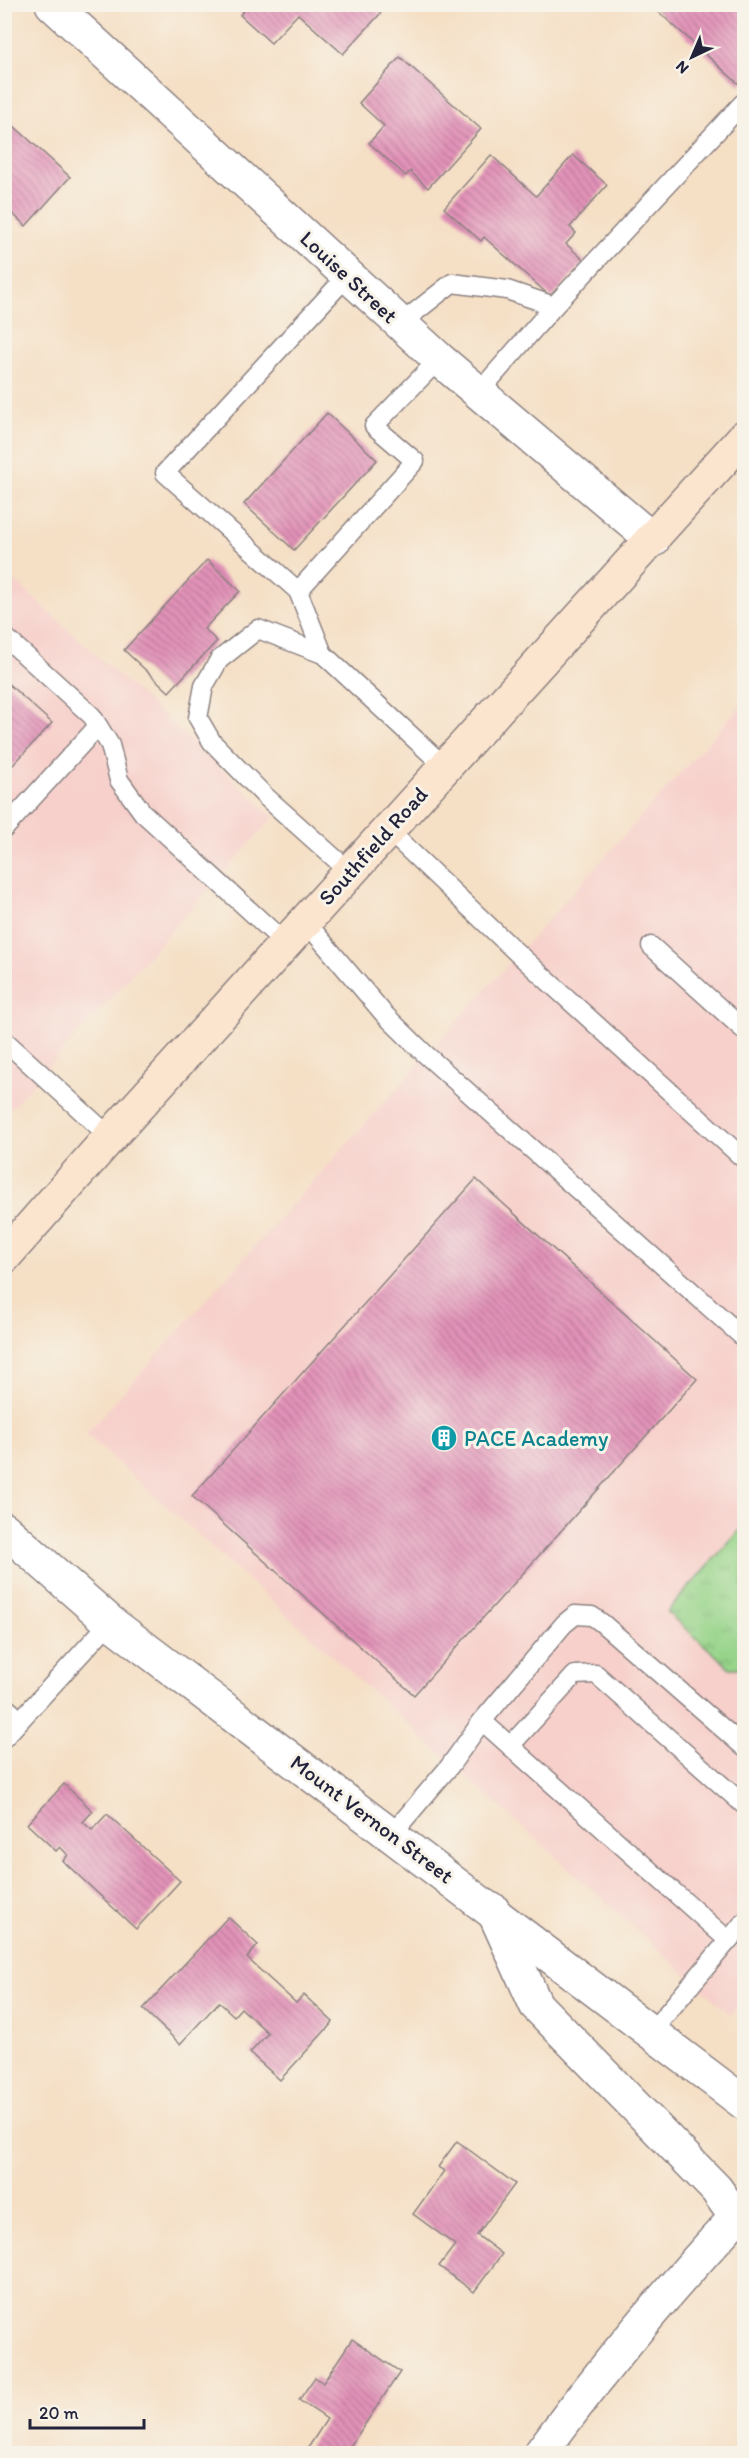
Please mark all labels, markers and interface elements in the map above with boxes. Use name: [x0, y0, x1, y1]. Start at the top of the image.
north arrow: [662, 27, 722, 87]
text: N: [671, 57, 692, 78]
street label: Louise Street: [294, 225, 404, 329]
street label: Southfield Road: [313, 781, 433, 911]
building icon: PACE Academy: [429, 1423, 459, 1453]
place label: PACE Academy: [464, 1425, 609, 1452]
street label: Mount Vernon Street: [285, 1749, 459, 1889]
scale bar: [30, 2392, 144, 2430]
text: 20 m: [39, 2402, 79, 2424]

